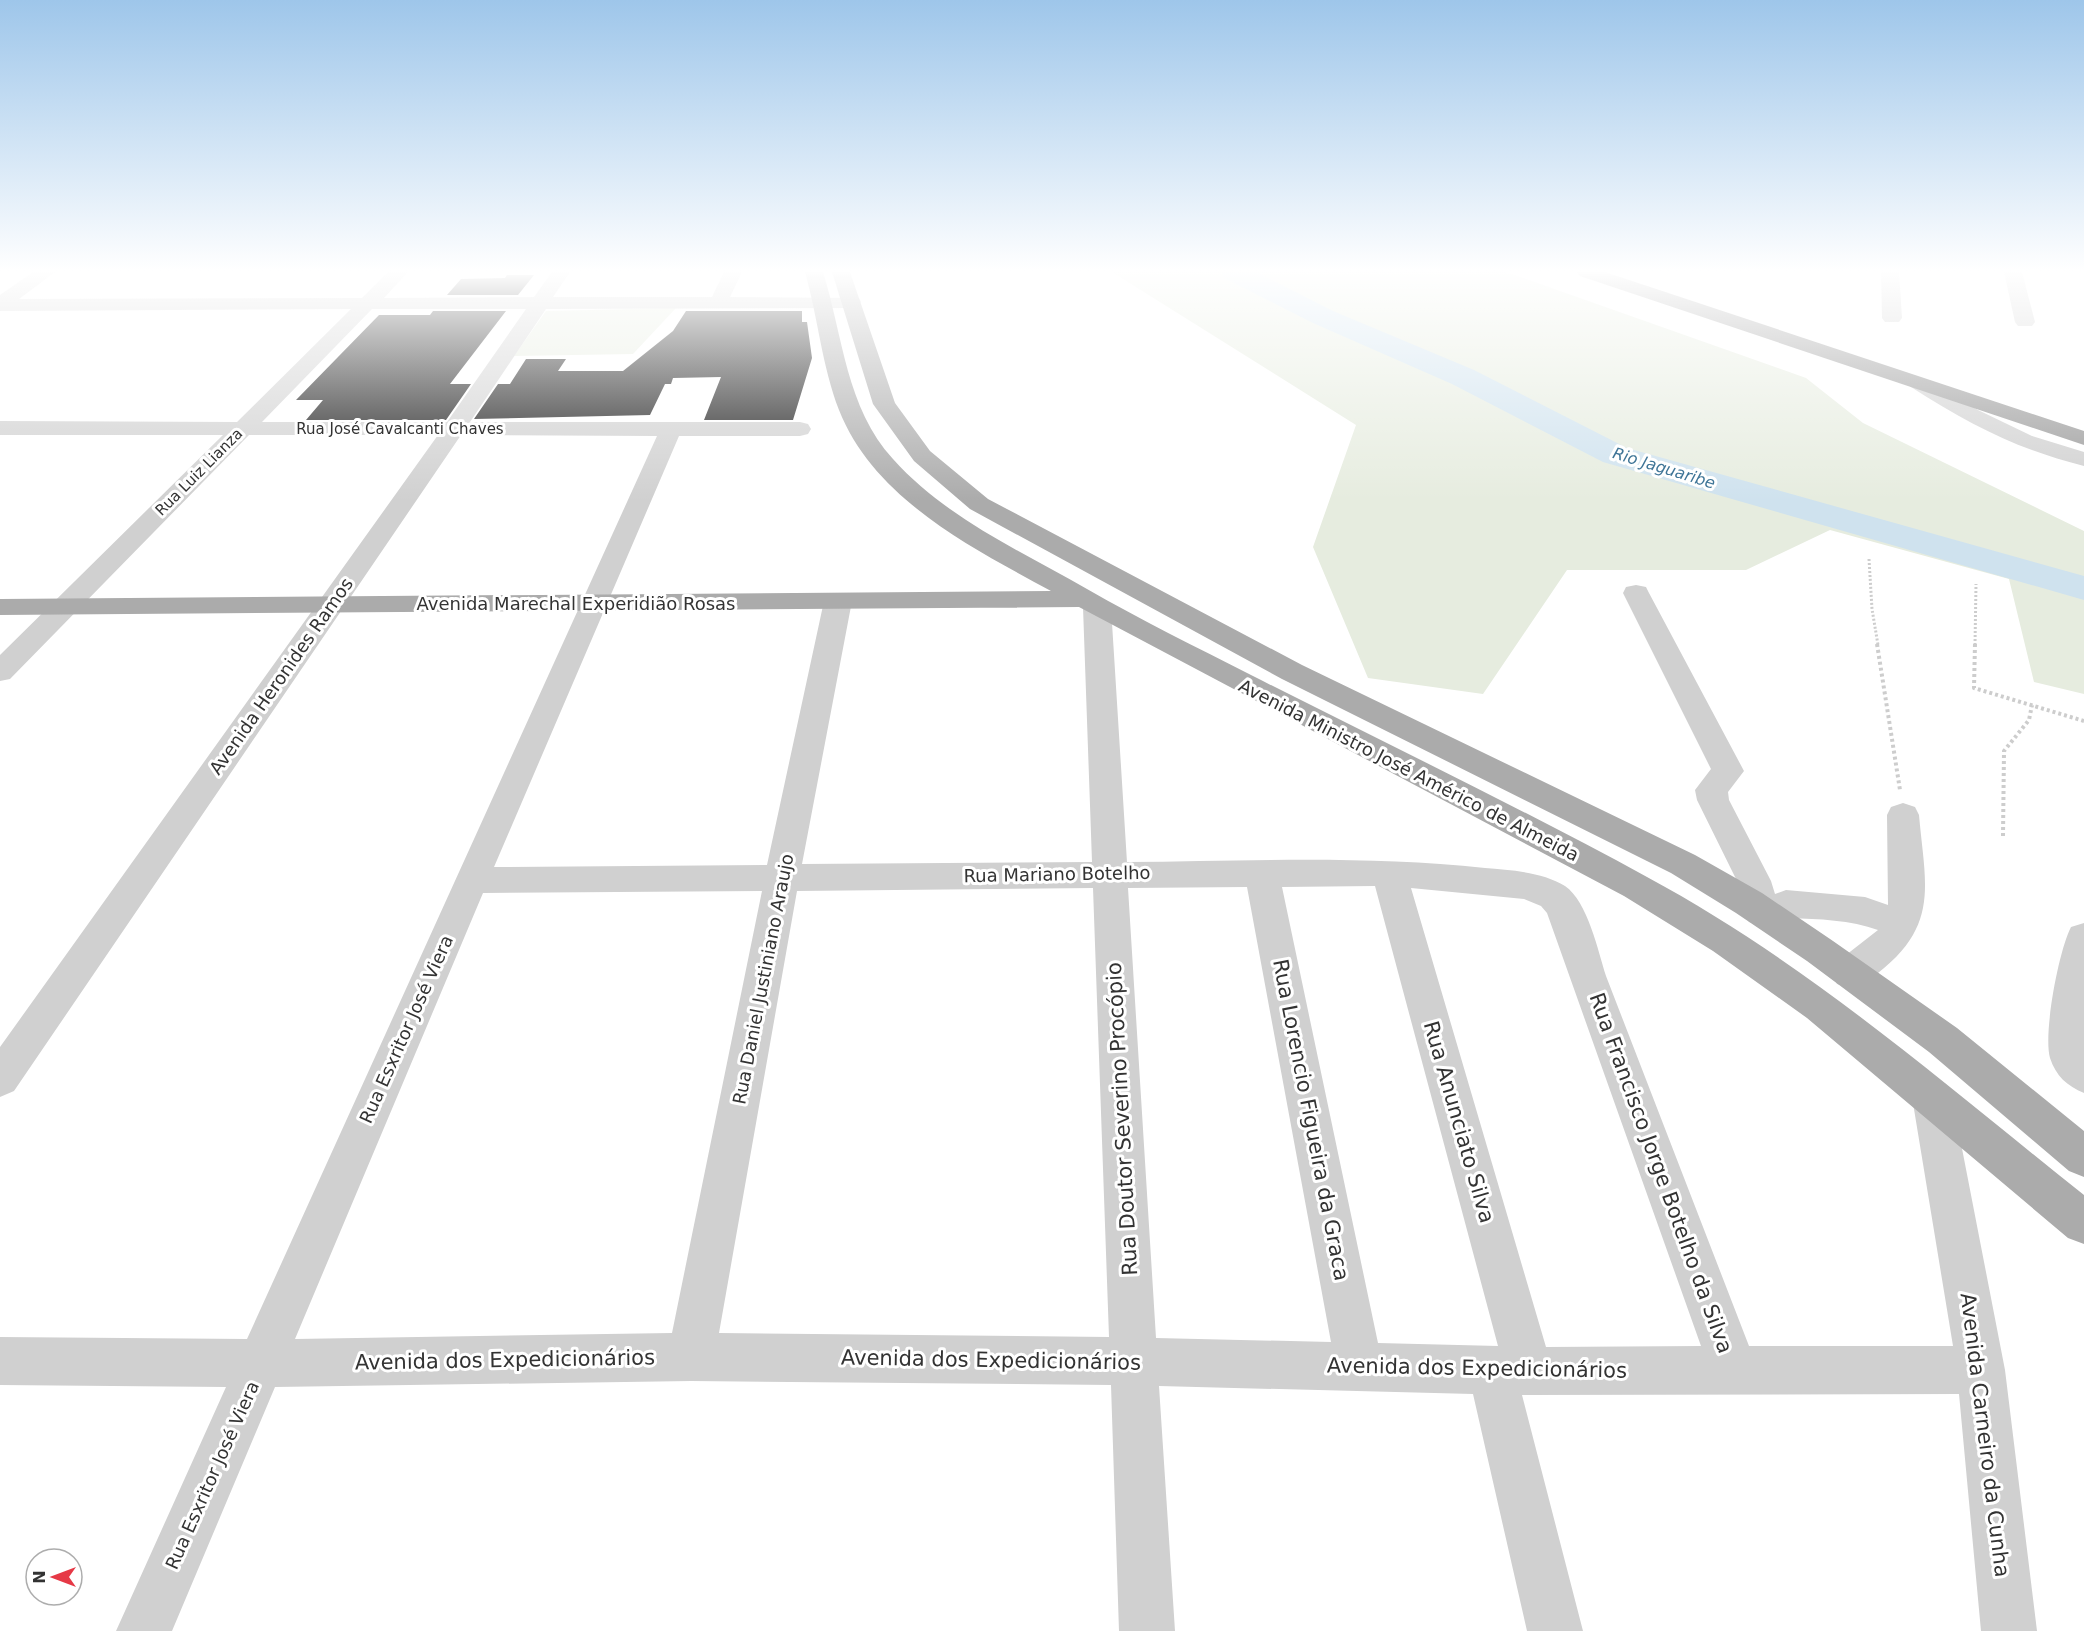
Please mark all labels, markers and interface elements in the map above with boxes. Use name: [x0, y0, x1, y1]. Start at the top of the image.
street label: Rua José Cavalcanti Chaves: [296, 420, 504, 438]
street label: Rua Luiz Lianza: [152, 425, 246, 519]
water label: Rio Jaguaribe: [1610, 443, 1718, 493]
street label: Avenida Heronides Ramos: [205, 574, 357, 778]
street label: Avenida Marechal Experidião Rosas: [417, 593, 735, 614]
street label: Avenida Ministro José Américo de Almeida: [1235, 675, 1583, 865]
street label: Rua Daniel Justiniano Araujo: [728, 852, 798, 1106]
street label: Rua Mariano Botelho: [963, 862, 1151, 886]
street label: Rua Esxritor José Viera: [355, 932, 457, 1126]
street label: Rua Lorencio Figueira da Graca: [1268, 957, 1354, 1283]
street label: Rua Doutor Severino Procópio: [1102, 962, 1142, 1276]
street label: Rua Francisco Jorge Botelho da Silva: [1584, 990, 1738, 1356]
street label: Rua Anunciato Silva: [1419, 1018, 1499, 1226]
street label: Avenida Carneiro da Cunha: [1956, 1291, 2014, 1579]
street label: Avenida dos Expedicionários: [355, 1345, 655, 1375]
street label: Avenida dos Expedicionários: [841, 1345, 1141, 1375]
street label: Avenida dos Expedicionários: [1327, 1353, 1627, 1383]
street label: Rua Esxritor José Viera: [161, 1378, 263, 1572]
north arrow: [24, 1547, 84, 1607]
text: N: [30, 1570, 49, 1584]

